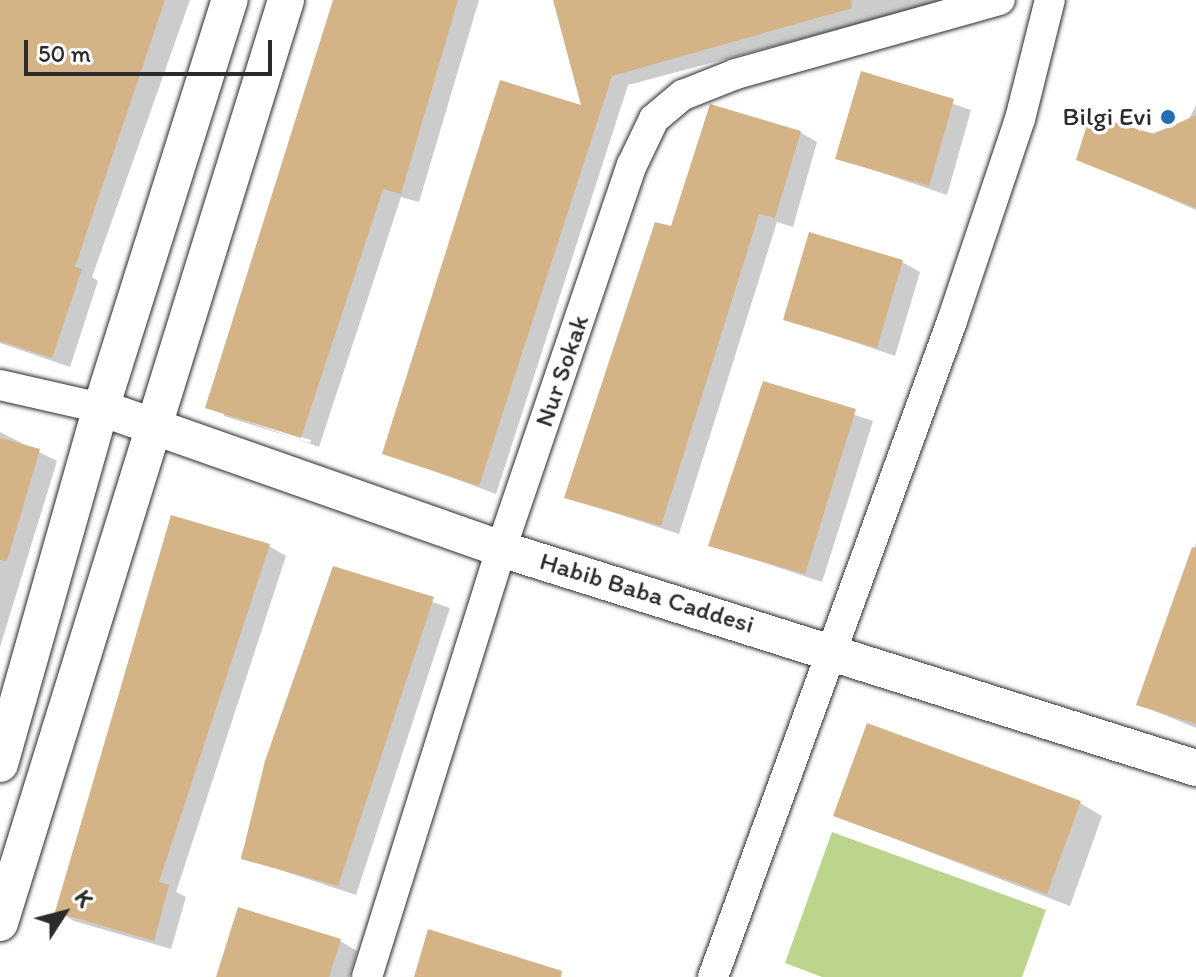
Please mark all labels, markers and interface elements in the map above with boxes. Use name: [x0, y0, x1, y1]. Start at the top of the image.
scale bar: [28, 24, 276, 74]
text: 50 m: [38, 39, 91, 68]
place label: Bilgi Evi: [1063, 101, 1152, 133]
marker: Bilgi Evi: [1159, 108, 1177, 126]
street label: Nur Sokak: [528, 311, 596, 431]
street label: Habib Baba Caddesi: [536, 546, 758, 640]
north arrow: [24, 873, 104, 953]
text: K: [69, 885, 99, 912]

